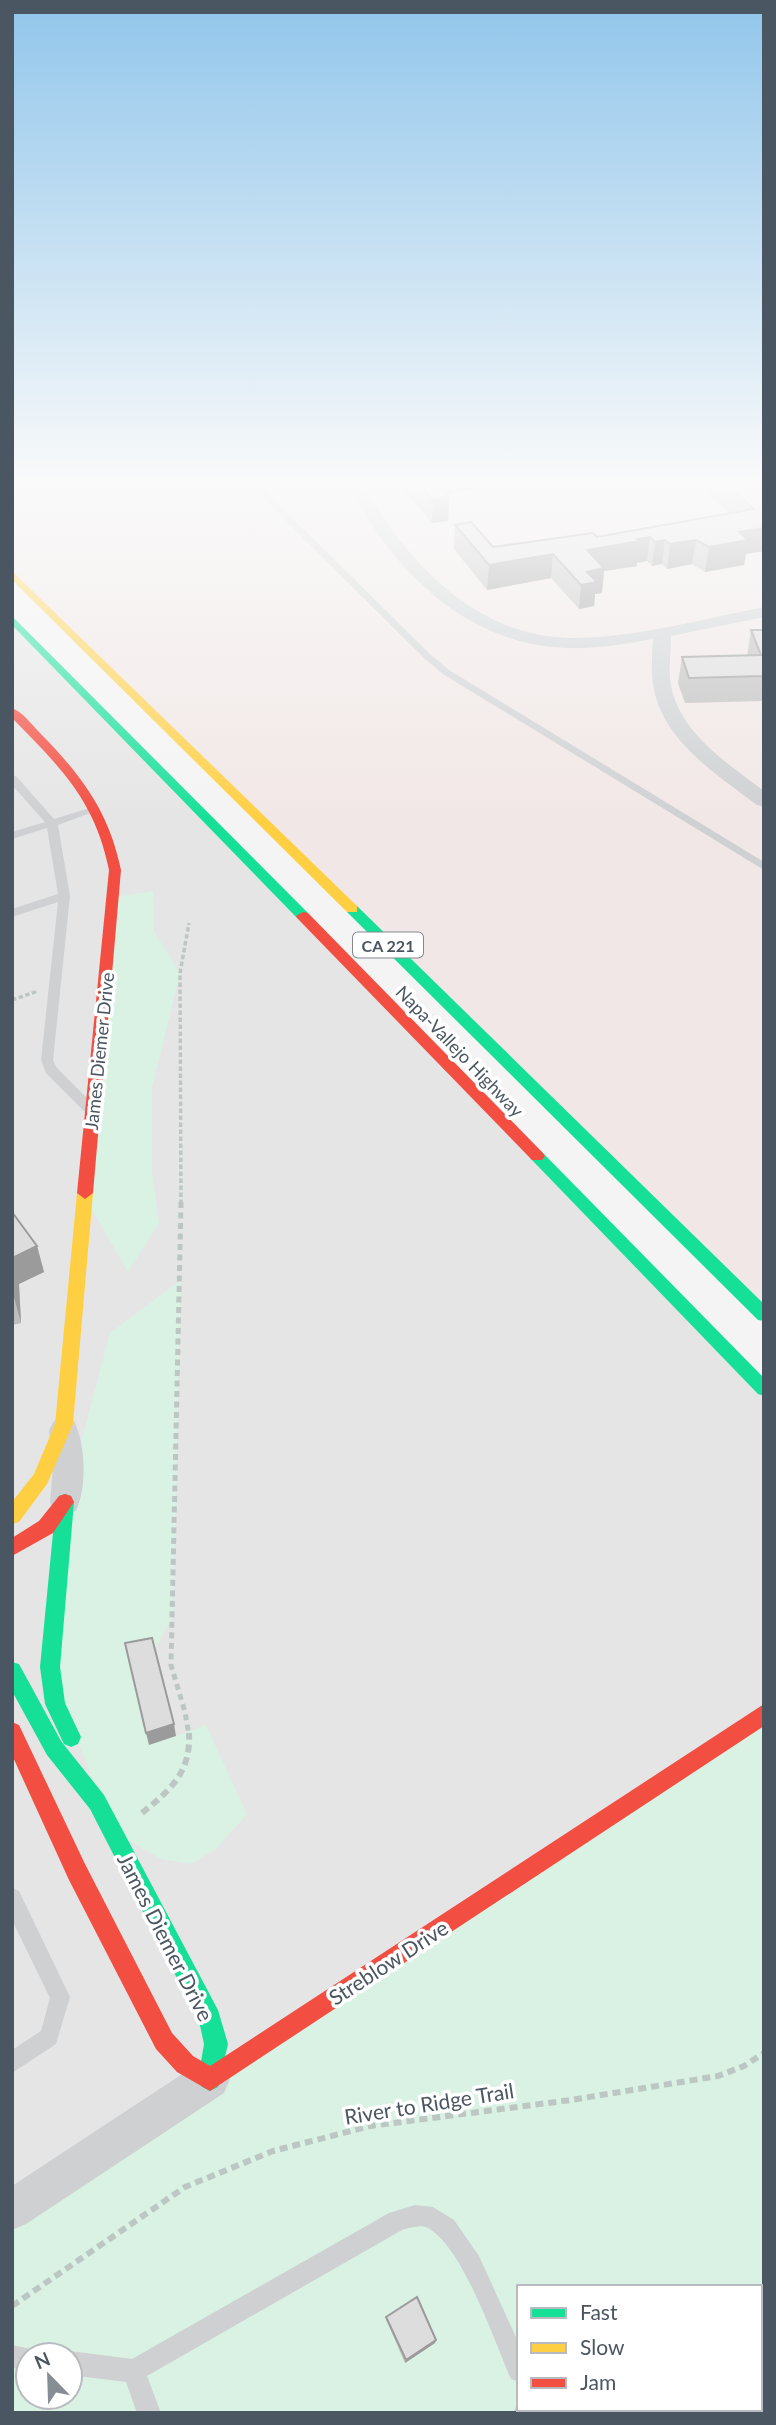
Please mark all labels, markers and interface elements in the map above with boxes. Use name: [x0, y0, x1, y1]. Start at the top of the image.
road number: CA 221: [353, 932, 423, 958]
street label: James Diemer Drive: [80, 971, 118, 1131]
street label: Napa-Vallejo Highway: [392, 981, 529, 1122]
street label: James Diemer Drive: [113, 1849, 219, 2025]
street label: Streblow Drive: [324, 1914, 452, 2010]
street label: River to Ridge Trail: [342, 2077, 516, 2129]
legend: [517, 2285, 762, 2411]
text: Fast: [580, 2299, 618, 2324]
text: Slow: [580, 2334, 625, 2359]
north arrow: [14, 2341, 84, 2411]
text: N: [31, 2346, 53, 2373]
text: Jam: [580, 2369, 616, 2394]

